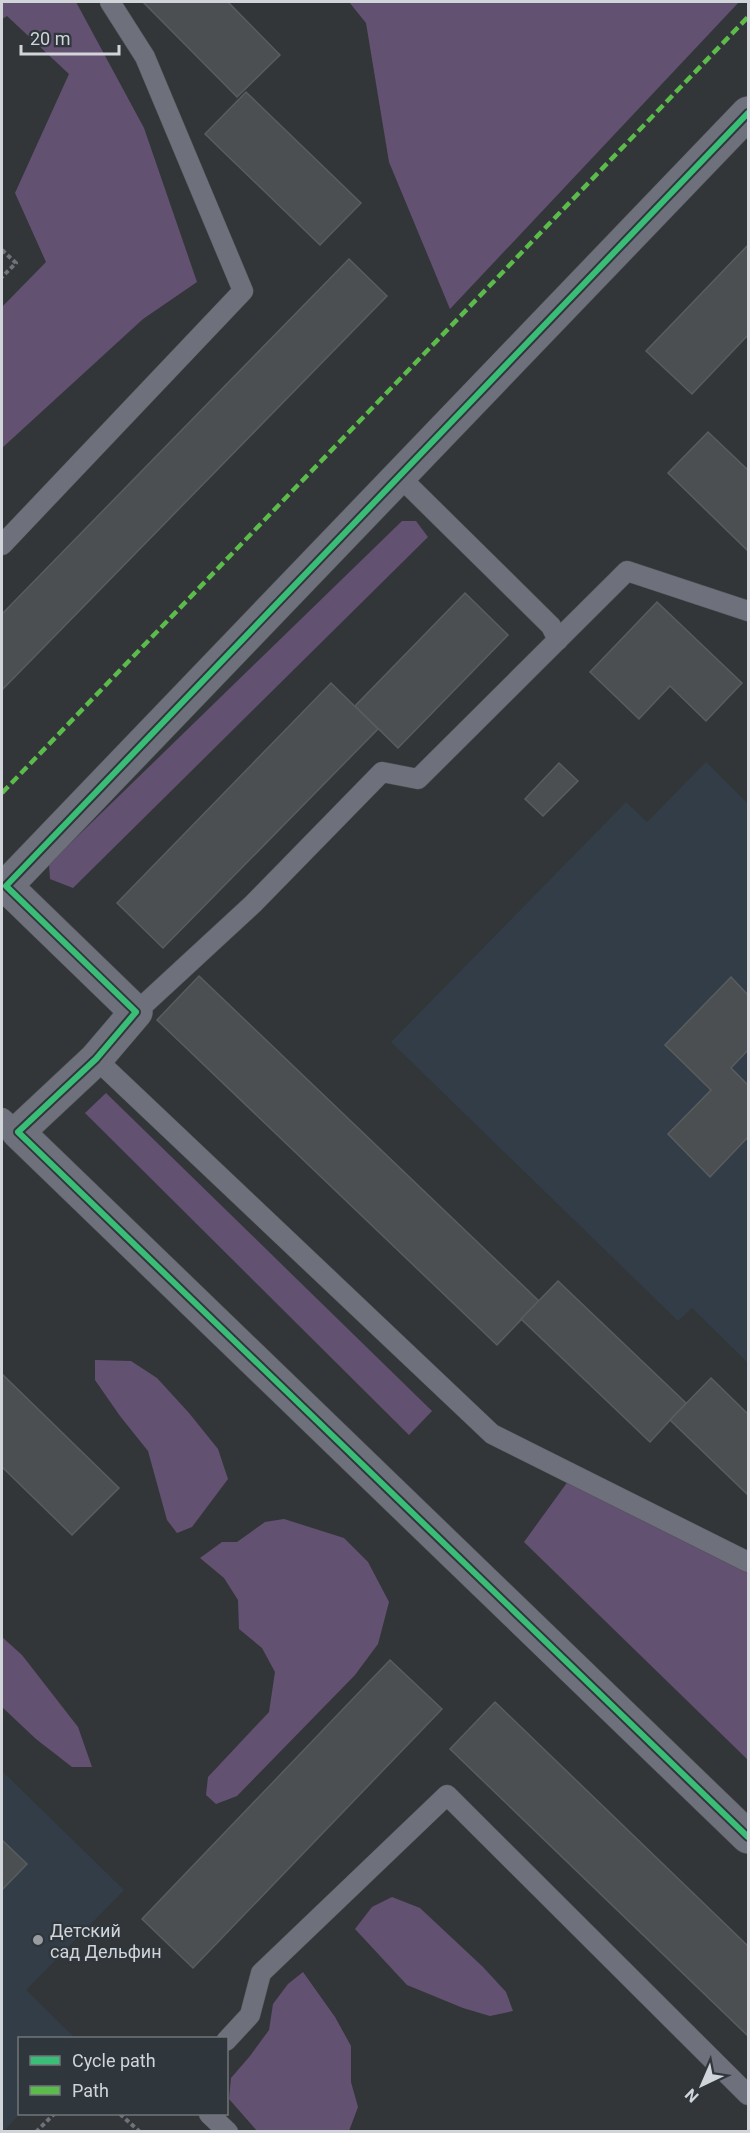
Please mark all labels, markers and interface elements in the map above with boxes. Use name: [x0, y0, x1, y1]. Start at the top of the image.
scale bar: [21, 18, 118, 56]
text: 20 m: [30, 28, 70, 49]
place label: Детский сад Дельфин: [50, 1920, 162, 1962]
marker: Детский сад Дельфин: [31, 1933, 45, 1947]
legend: [18, 2037, 228, 2115]
text: Cycle path: [72, 2050, 156, 2071]
north arrow: [672, 2055, 732, 2115]
text: Path: [72, 2080, 109, 2101]
text: N: [681, 2085, 703, 2106]

